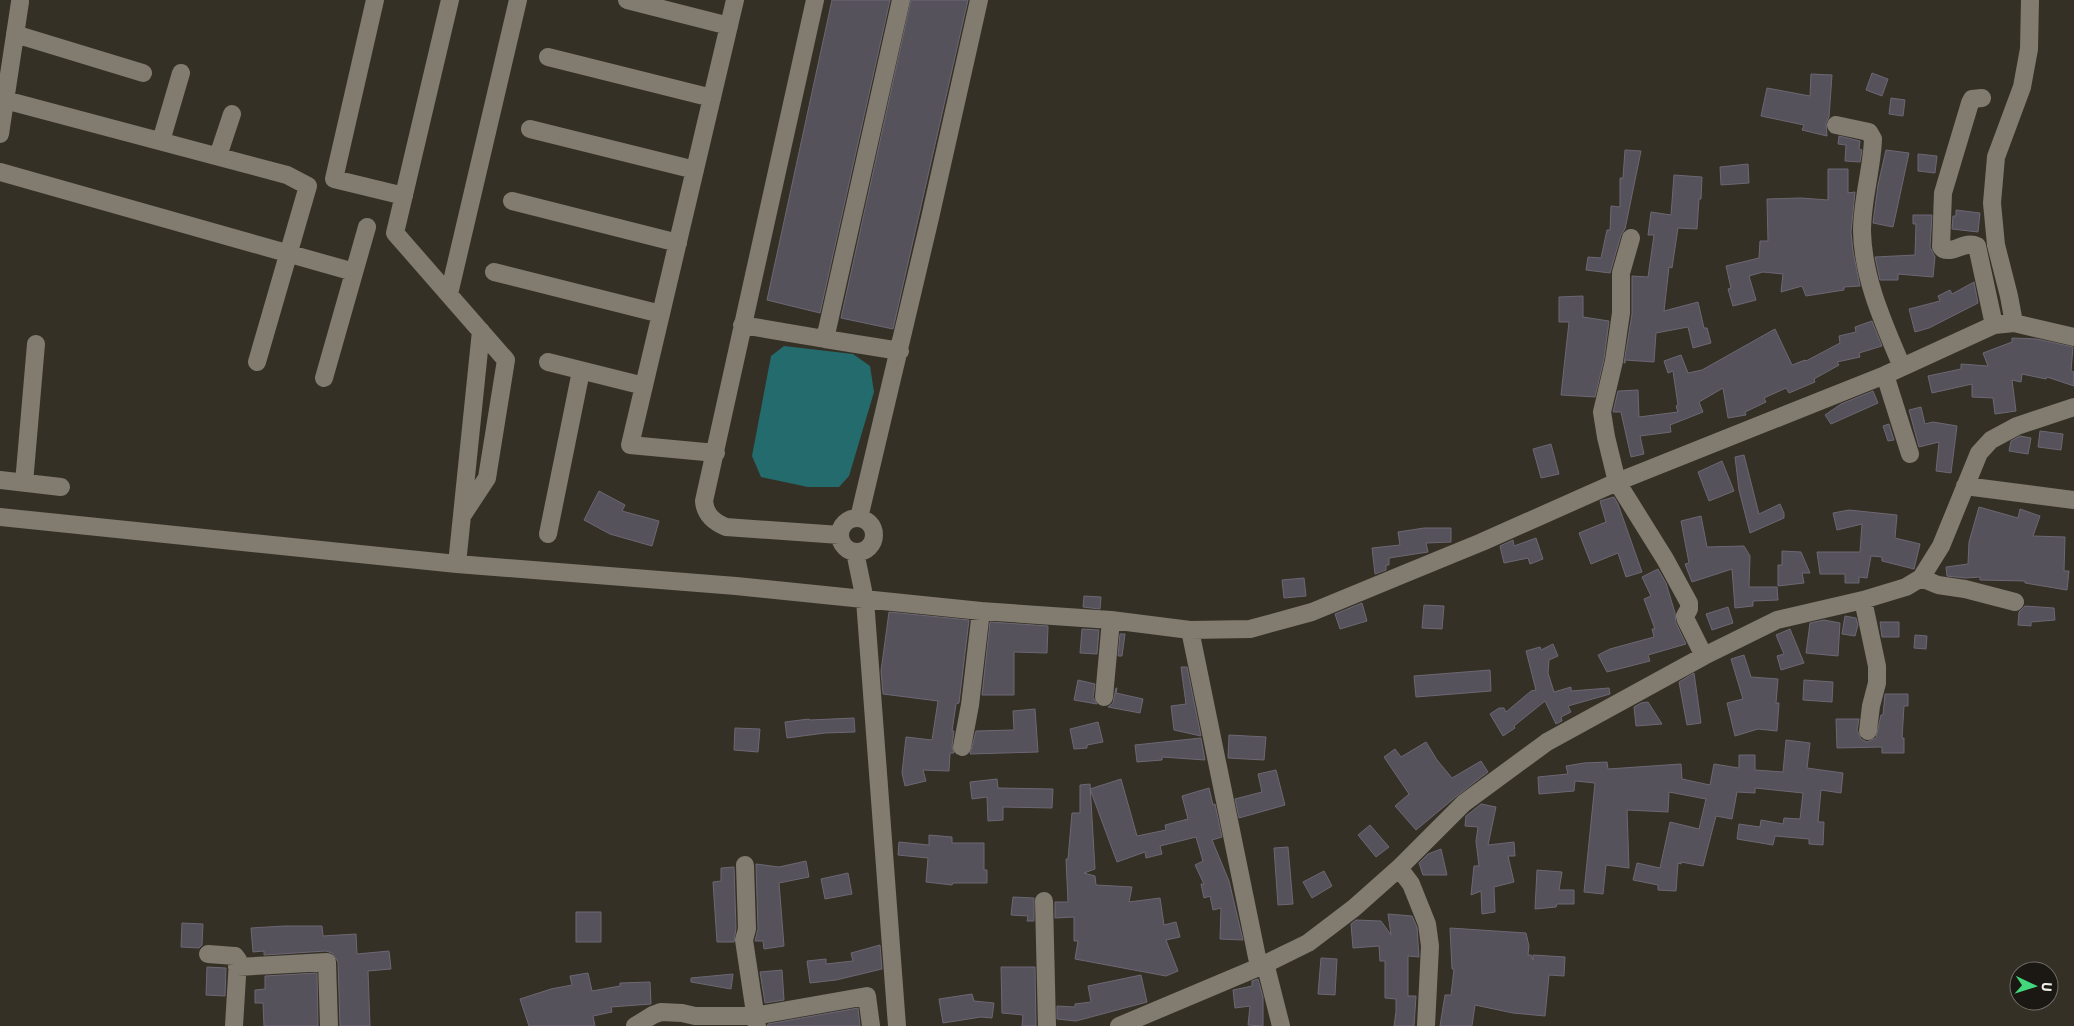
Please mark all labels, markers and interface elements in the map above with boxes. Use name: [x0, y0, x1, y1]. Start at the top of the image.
north arrow: [2009, 961, 2059, 1011]
text: U: [2038, 981, 2056, 992]

